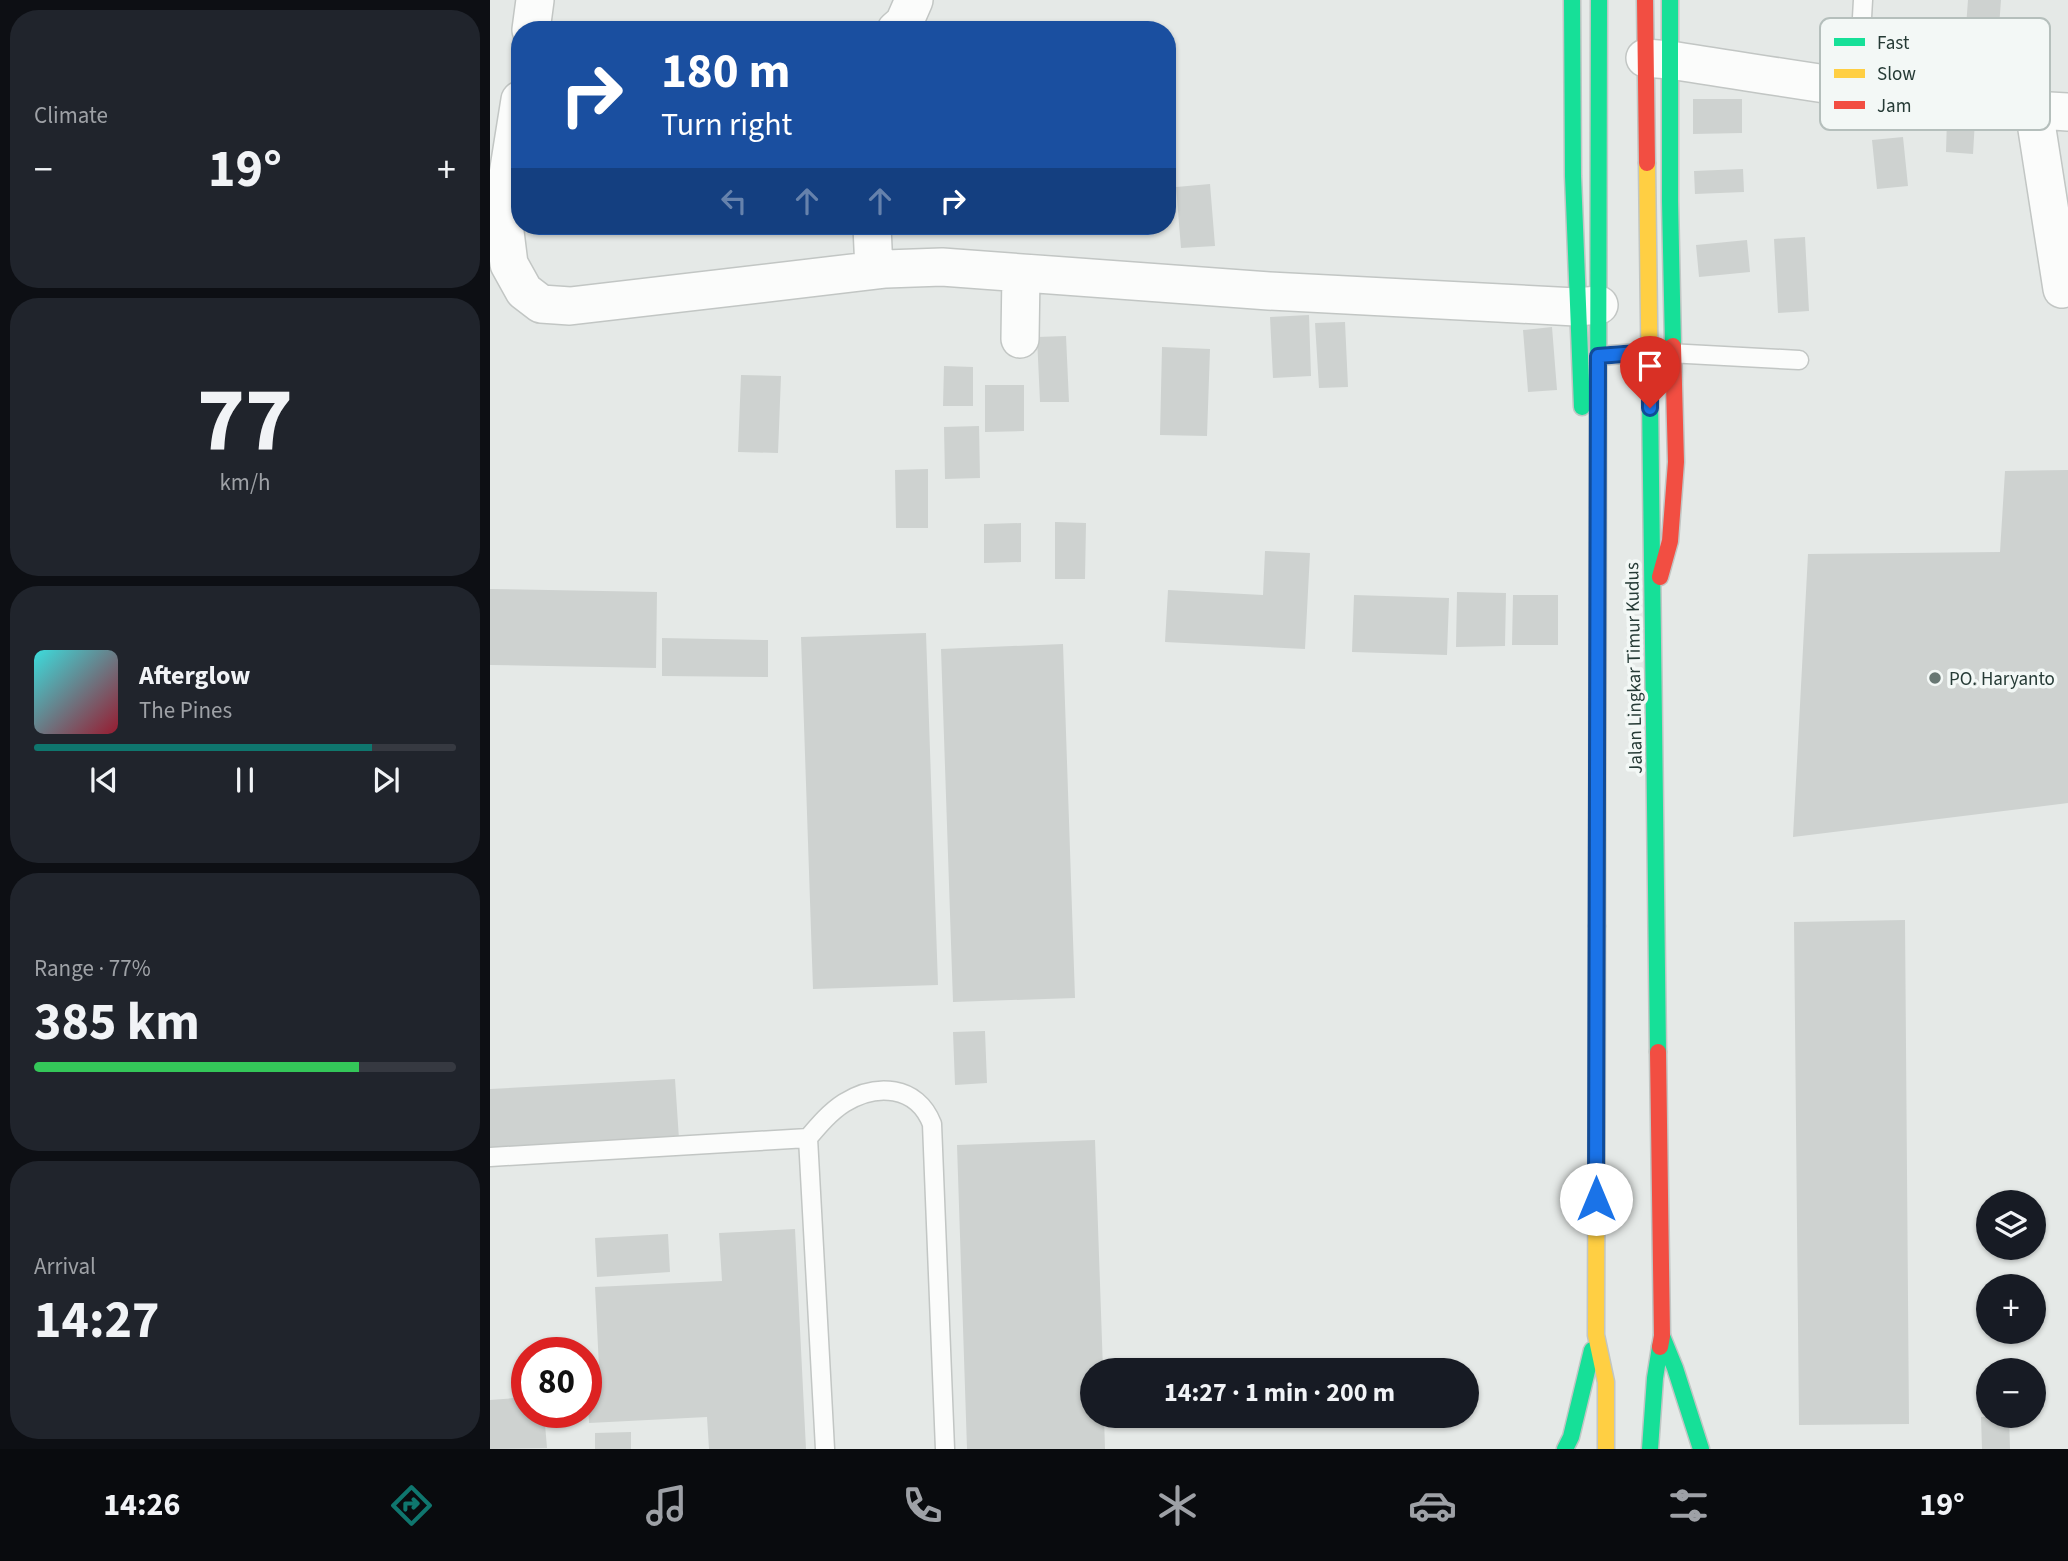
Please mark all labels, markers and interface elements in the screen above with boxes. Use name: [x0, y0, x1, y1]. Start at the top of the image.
legend: [1820, 18, 2050, 130]
text: Fast: [1877, 30, 1910, 57]
text: 180 m: [661, 37, 790, 107]
icon: right: [546, 49, 637, 140]
text: Slow: [1877, 61, 1916, 88]
text: Jam: [1877, 93, 1911, 120]
text: Climate: [34, 99, 108, 132]
text: Turn right: [661, 102, 792, 148]
text: 19°: [208, 133, 282, 207]
text: −: [34, 143, 53, 197]
text: +: [437, 143, 456, 197]
icon: left: [715, 182, 753, 220]
icon: ahead: [788, 182, 826, 220]
icon: ahead: [861, 182, 899, 220]
icon: right: [934, 182, 972, 220]
pin: [1620, 336, 1680, 408]
icon: arrive: [1631, 347, 1669, 385]
text: 77: [197, 356, 293, 485]
text: km/h: [219, 466, 271, 499]
street label: Jalan Lingkar Timur Kudus: [1619, 562, 1650, 774]
text: Afterglow: [139, 657, 250, 694]
place label: PO. Haryanto: [1949, 666, 2055, 693]
marker: PO. Haryanto: [1927, 670, 1943, 686]
text: The Pines: [139, 694, 232, 727]
icon: previous: [85, 761, 123, 799]
icon: pause: [226, 761, 264, 799]
icon: next: [367, 761, 405, 799]
text: Range · 77%: [34, 952, 151, 985]
text: 385 km: [34, 986, 200, 1060]
position arrow: [1559, 1162, 1633, 1236]
map controls: [1976, 1190, 2046, 1428]
button: layers: [1976, 1190, 2046, 1260]
text: Arrival: [34, 1250, 96, 1283]
button: +: [1976, 1274, 2046, 1344]
text: 14:27: [34, 1284, 159, 1358]
speed limit sign: 80: [511, 1337, 602, 1428]
button: −: [1976, 1358, 2046, 1428]
text: 14:27 · 1 min · 200 m: [1164, 1374, 1395, 1411]
icon: directions: [387, 1481, 436, 1530]
icon: music: [642, 1481, 691, 1530]
icon: phone: [898, 1481, 947, 1530]
icon: climate: [1153, 1481, 1202, 1530]
icon: car: [1408, 1481, 1457, 1530]
icon: filters: [1664, 1481, 1713, 1530]
text: 14:26: [103, 1482, 180, 1528]
text: 19°: [1919, 1482, 1965, 1528]

